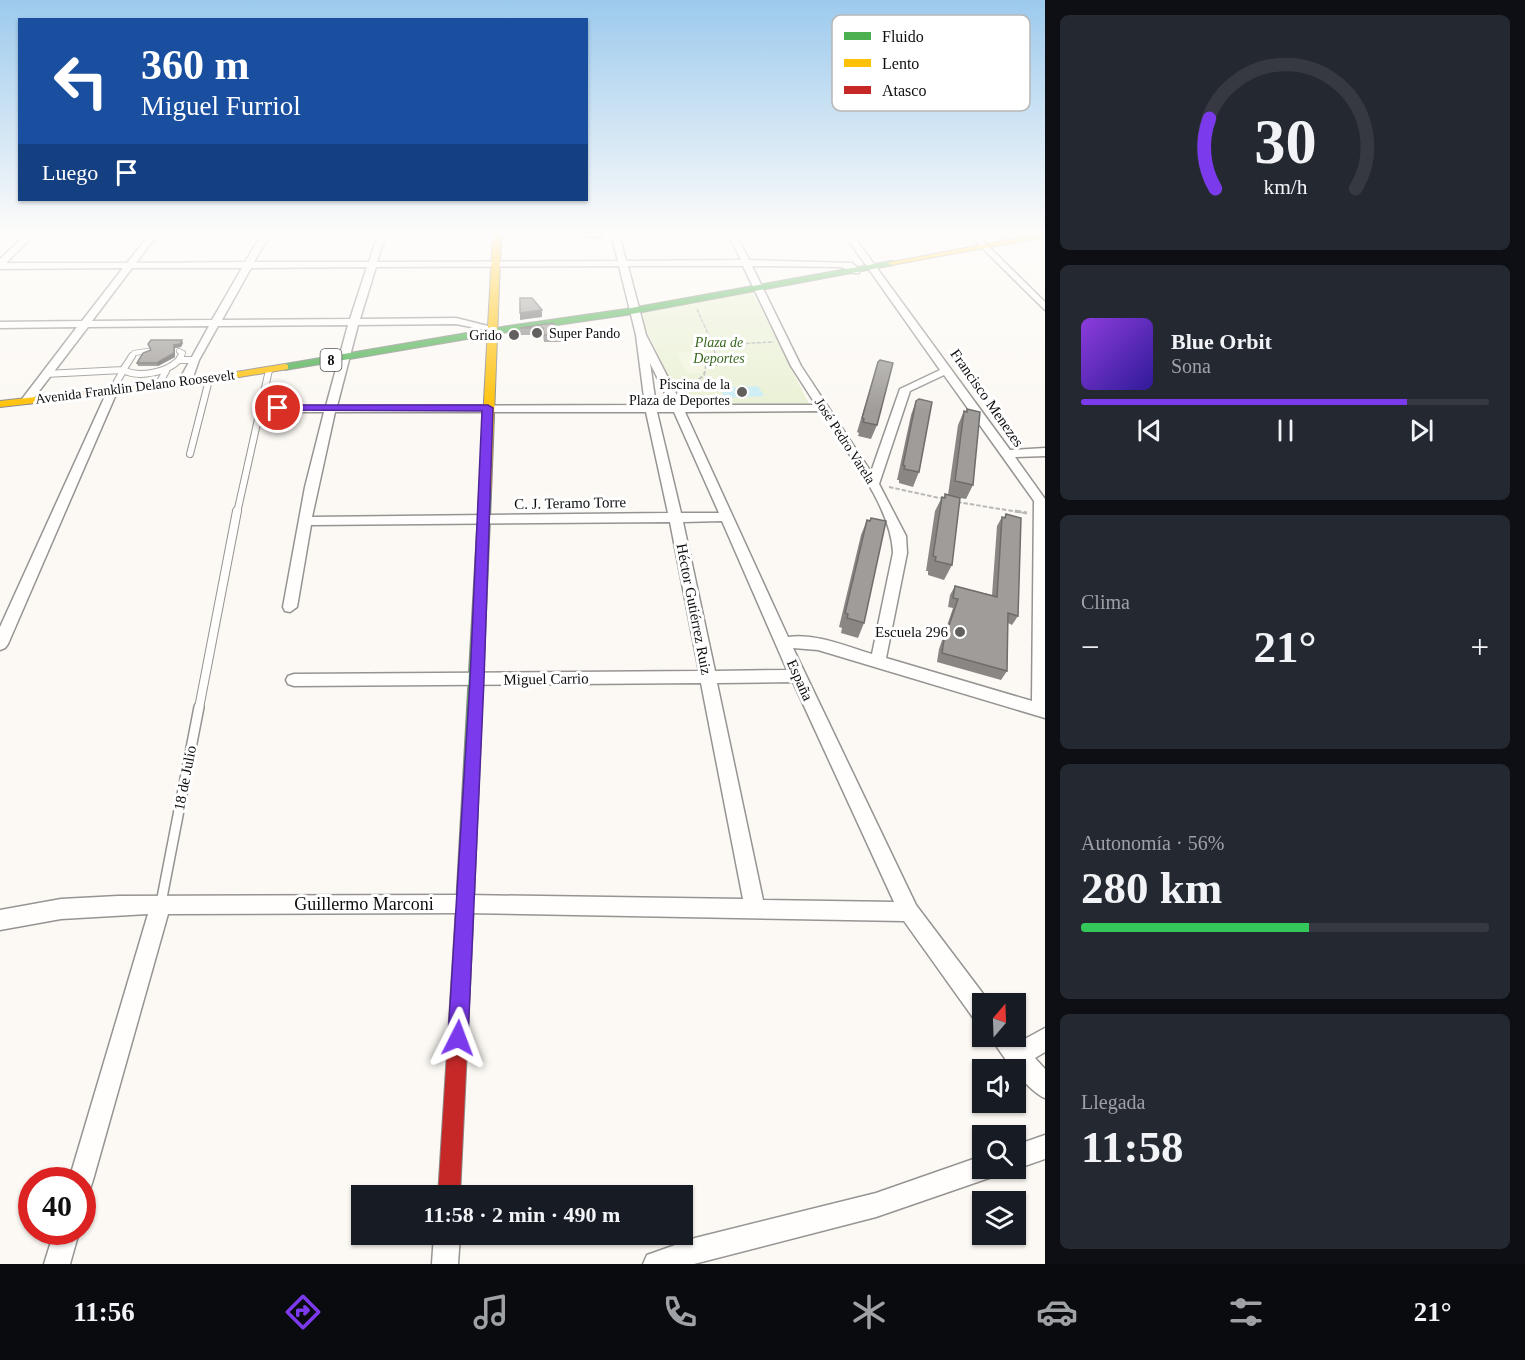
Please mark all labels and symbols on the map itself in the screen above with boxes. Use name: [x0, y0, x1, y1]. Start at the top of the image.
legend: [832, 15, 1030, 111]
text: Fluido: [882, 28, 924, 45]
text: Lento: [882, 55, 919, 72]
text: Atasco: [882, 82, 926, 99]
marker: Super Pando: [530, 326, 544, 340]
place label: Super Pando: [549, 326, 620, 341]
place label: Grido: [469, 328, 502, 343]
marker: Grido: [507, 328, 521, 342]
park label: Plaza de Deportes: [692, 335, 745, 366]
street label: Francisco Menezes: [947, 346, 1027, 450]
road number: 8: [320, 349, 342, 371]
street label: Avenida Franklin Delano Roosevelt: [34, 367, 236, 407]
place label: Piscina de la Plaza de Deportes: [629, 377, 731, 408]
pin: [252, 382, 303, 433]
marker: Piscina de la Plaza de Deportes: [735, 385, 749, 399]
street label: José Pedro Varela: [812, 395, 879, 487]
street label: C. J. Teramo Torre: [514, 494, 626, 512]
street label: Héctor Gutiérrez Ruiz: [673, 542, 715, 676]
place label: Escuela 296: [875, 624, 949, 640]
marker: Escuela 296: [953, 625, 967, 639]
street label: España: [784, 657, 816, 703]
street label: Miguel Carrio: [503, 670, 589, 688]
street label: 18 de Julio: [171, 744, 199, 812]
street label: Guillermo Marconi: [294, 894, 434, 914]
north arrow: [972, 993, 1026, 1047]
position arrow: [426, 1006, 490, 1070]
speed limit sign: 40: [18, 1167, 96, 1245]

